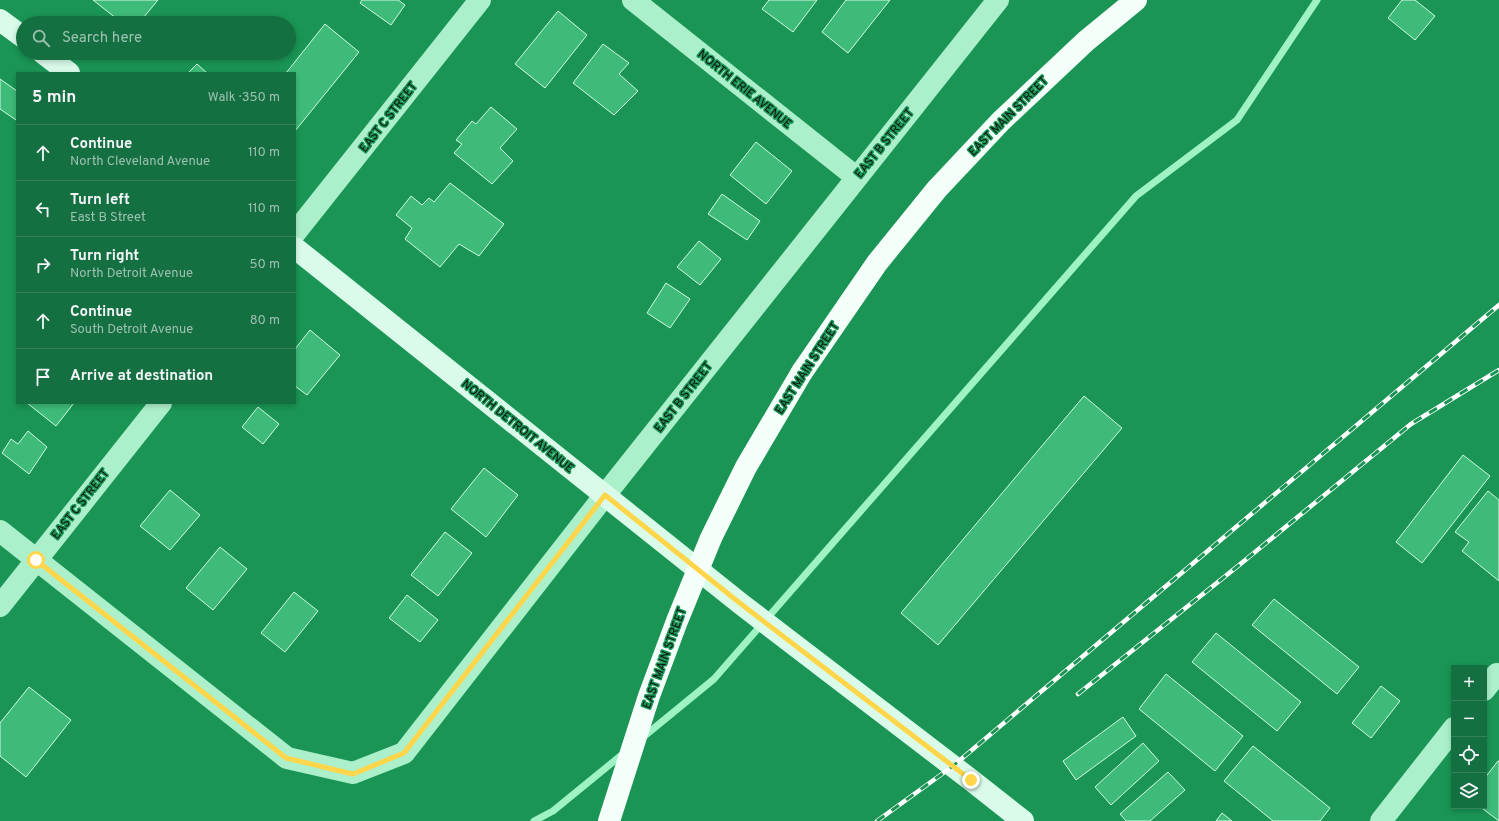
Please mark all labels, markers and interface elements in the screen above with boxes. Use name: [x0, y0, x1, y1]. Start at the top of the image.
search box: [16, 16, 296, 60]
icon: search: [30, 27, 52, 49]
text: Search here: [62, 29, 142, 48]
street label: NORTH ERIE AVENUE: [694, 47, 795, 133]
street label: EAST MAIN STREET: [965, 73, 1052, 160]
street label: EAST C STREET: [356, 79, 421, 156]
text: 5 min: [32, 87, 76, 109]
text: Walk · 350 m: [208, 90, 280, 106]
street label: EAST B STREET: [852, 105, 918, 182]
text: Continue: [70, 135, 132, 154]
icon: ahead: [32, 142, 54, 164]
text: 110 m: [248, 145, 280, 161]
text: North Cleveland Avenue: [70, 154, 210, 170]
text: Turn left: [70, 191, 130, 210]
icon: left: [32, 198, 54, 220]
text: 110 m: [248, 201, 280, 217]
text: East B Street: [70, 210, 146, 226]
text: Turn right: [70, 247, 139, 266]
icon: right: [32, 254, 54, 276]
text: 50 m: [250, 257, 280, 273]
text: North Detroit Avenue: [70, 266, 193, 282]
text: Continue: [70, 303, 132, 322]
icon: ahead: [32, 310, 54, 332]
text: 80 m: [250, 313, 280, 329]
street label: EAST MAIN STREET: [772, 319, 844, 418]
text: South Detroit Avenue: [70, 322, 193, 338]
street label: EAST B STREET: [651, 359, 716, 436]
icon: arrive: [32, 366, 54, 388]
text: Arrive at destination: [70, 367, 213, 386]
street label: NORTH DETROIT AVENUE: [458, 377, 577, 477]
street label: EAST C STREET: [48, 466, 113, 543]
route start: [27, 551, 45, 569]
street label: EAST MAIN STREET: [639, 606, 691, 711]
map controls: [1451, 665, 1487, 809]
button: +: [1451, 665, 1487, 701]
button: −: [1451, 701, 1487, 737]
button: locate: [1451, 737, 1487, 773]
route end: [962, 771, 980, 789]
button: layers: [1451, 773, 1487, 809]

